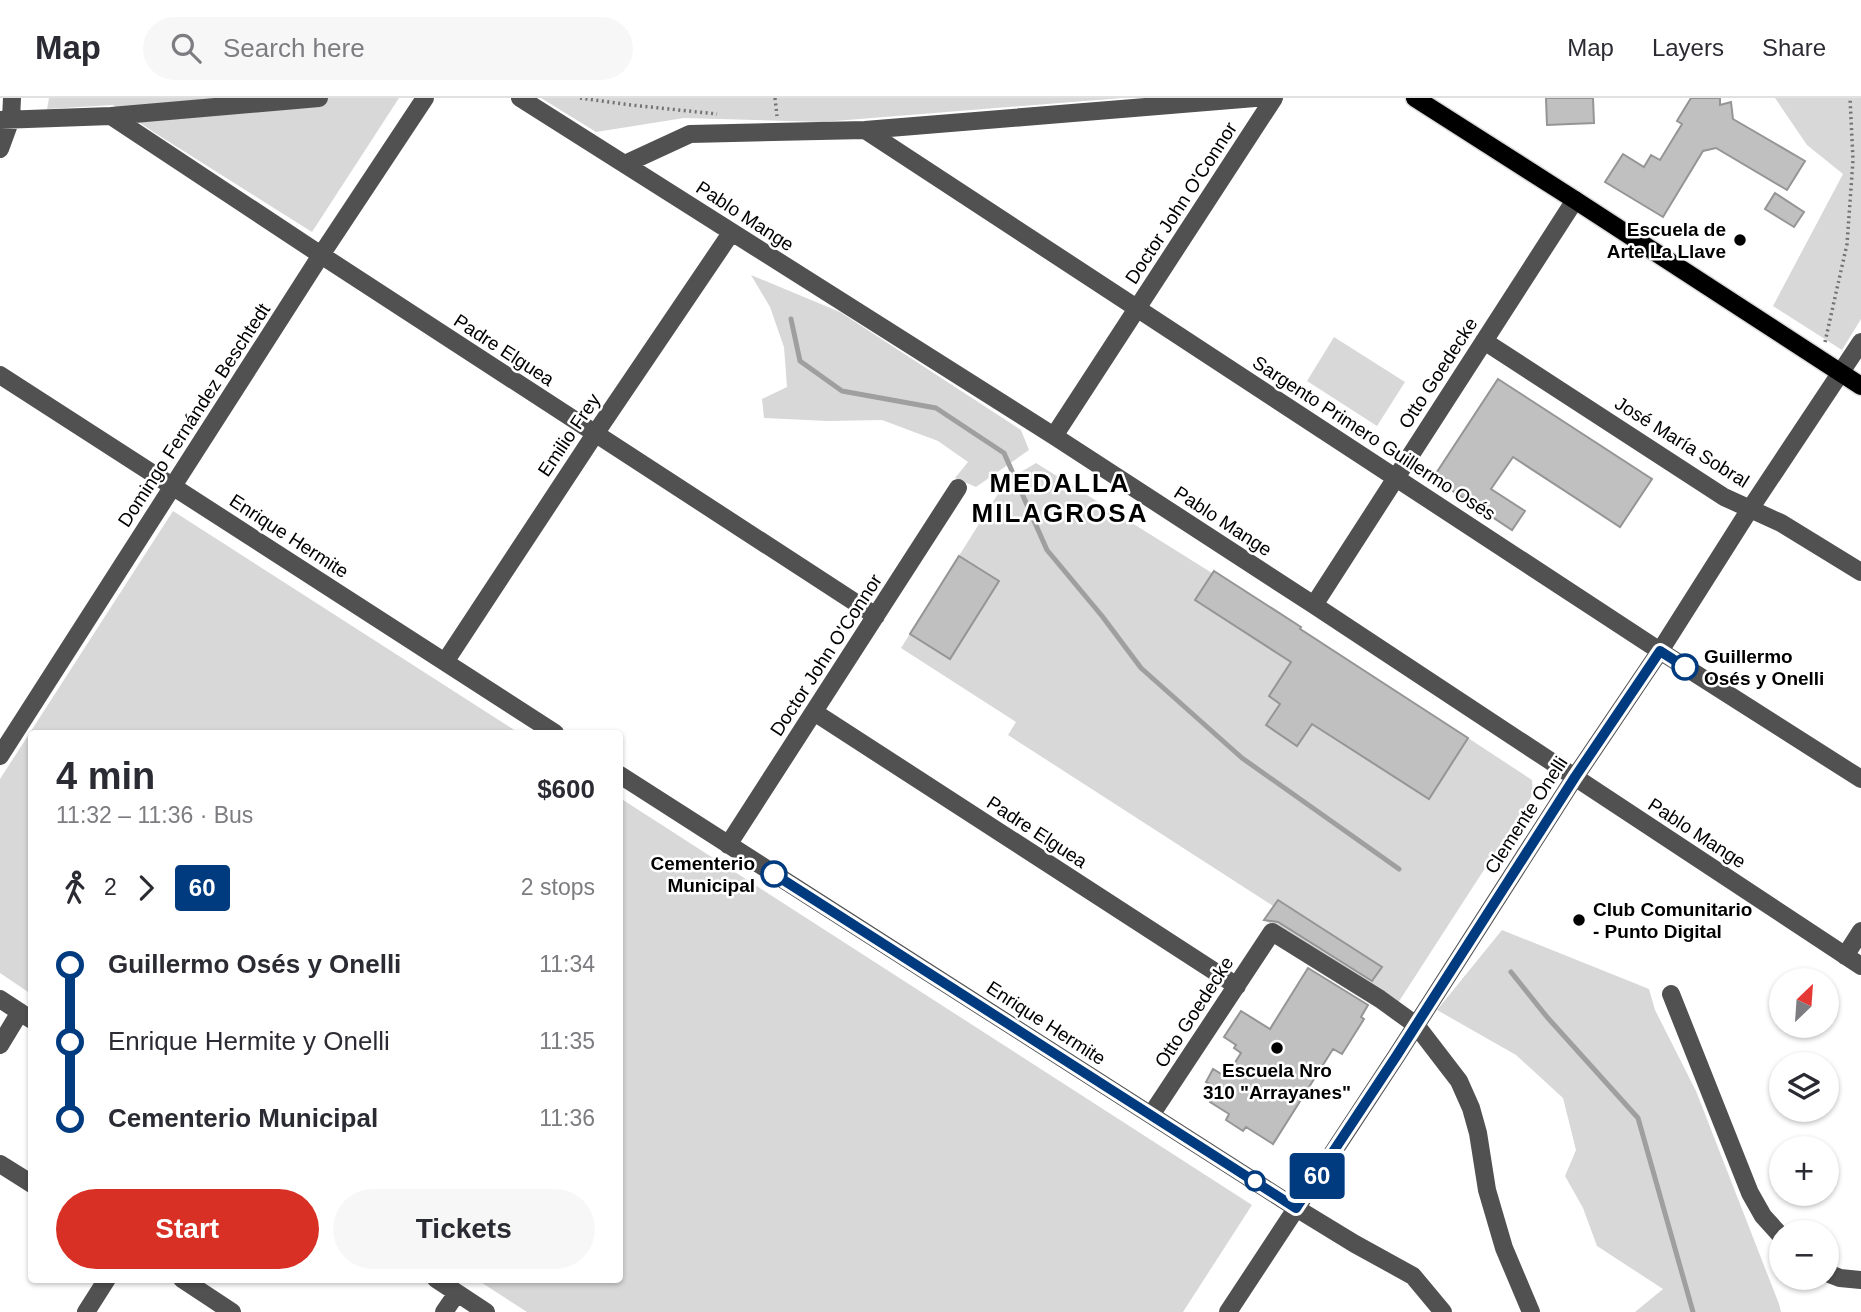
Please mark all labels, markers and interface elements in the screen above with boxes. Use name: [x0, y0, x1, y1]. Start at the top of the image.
search box: [143, 17, 633, 80]
text: Map: [35, 29, 101, 66]
icon: search: [167, 29, 205, 67]
text: Search here: [223, 33, 365, 63]
text: Map: [1567, 34, 1614, 61]
text: Layers: [1652, 34, 1724, 61]
text: Share: [1762, 34, 1826, 61]
street label: Doctor John O'Connor: [1121, 118, 1241, 288]
street label: Pablo Mange: [692, 177, 798, 255]
place label: Escuela de Arte La Llave: [1607, 219, 1726, 262]
marker: Escuela de Arte La Llave: [1732, 232, 1748, 248]
street label: Domingo Fernández Beschtedt: [114, 299, 275, 531]
street label: Padre Elguea: [450, 310, 558, 390]
street label: Otto Goedecke: [1394, 314, 1482, 432]
street label: Sargento Primero Guillermo Osés: [1249, 352, 1499, 524]
street label: Emilio Frey: [534, 389, 605, 480]
street label: José María Sobral: [1611, 392, 1753, 492]
district label: MEDALLA MILAGROSA: [972, 468, 1148, 528]
street label: Pablo Mange: [1170, 482, 1276, 560]
street label: Enrique Hermite: [226, 490, 352, 582]
street label: Doctor John O'Connor: [766, 570, 886, 740]
place label: Guillermo Osés y Onelli: [1704, 646, 1824, 689]
marker: Guillermo Osés y Onelli: [1672, 654, 1698, 680]
street label: Clemente Onelli: [1480, 753, 1572, 877]
text: 4 min: [56, 755, 155, 797]
text: $600: [537, 774, 595, 804]
street label: Padre Elguea: [983, 792, 1091, 872]
street label: Pablo Mange: [1644, 794, 1750, 872]
text: 11:32 – 11:36 · Bus: [56, 802, 253, 828]
place label: Cementerio Municipal: [650, 853, 755, 896]
marker: Cementerio Municipal: [761, 861, 787, 887]
icon: walk: [56, 869, 94, 907]
icon: forward: [127, 869, 165, 907]
text: 2: [104, 874, 117, 900]
text: 60: [189, 874, 216, 901]
text: 2 stops: [521, 874, 595, 900]
place label: Club Comunitario - Punto Digital: [1593, 899, 1752, 942]
marker: Club Comunitario - Punto Digital: [1571, 912, 1587, 928]
text: Guillermo Osés y Onelli: [108, 949, 401, 979]
text: 11:34: [539, 951, 595, 977]
street label: Otto Goedecke: [1150, 953, 1238, 1071]
north arrow: [1769, 968, 1839, 1038]
map controls: [1769, 968, 1839, 1290]
street label: Enrique Hermite: [983, 977, 1109, 1069]
text: Enrique Hermite y Onelli: [108, 1026, 390, 1056]
text: 11:35: [539, 1028, 595, 1054]
marker: Escuela Nro 310 "Arrayanes": [1269, 1040, 1285, 1056]
button: layers: [1769, 1052, 1839, 1122]
place label: Escuela Nro 310 "Arrayanes": [1203, 1060, 1351, 1103]
text: Cementerio Municipal: [108, 1103, 378, 1133]
text: 11:36: [539, 1105, 595, 1131]
button: +: [1769, 1136, 1839, 1206]
line badge: 60: [1286, 1153, 1348, 1199]
text: 60: [1304, 1162, 1330, 1189]
unlabelled marker: [1245, 1171, 1265, 1191]
button: Start: [56, 1189, 319, 1269]
button: Tickets: [333, 1189, 595, 1269]
button: −: [1769, 1220, 1839, 1290]

